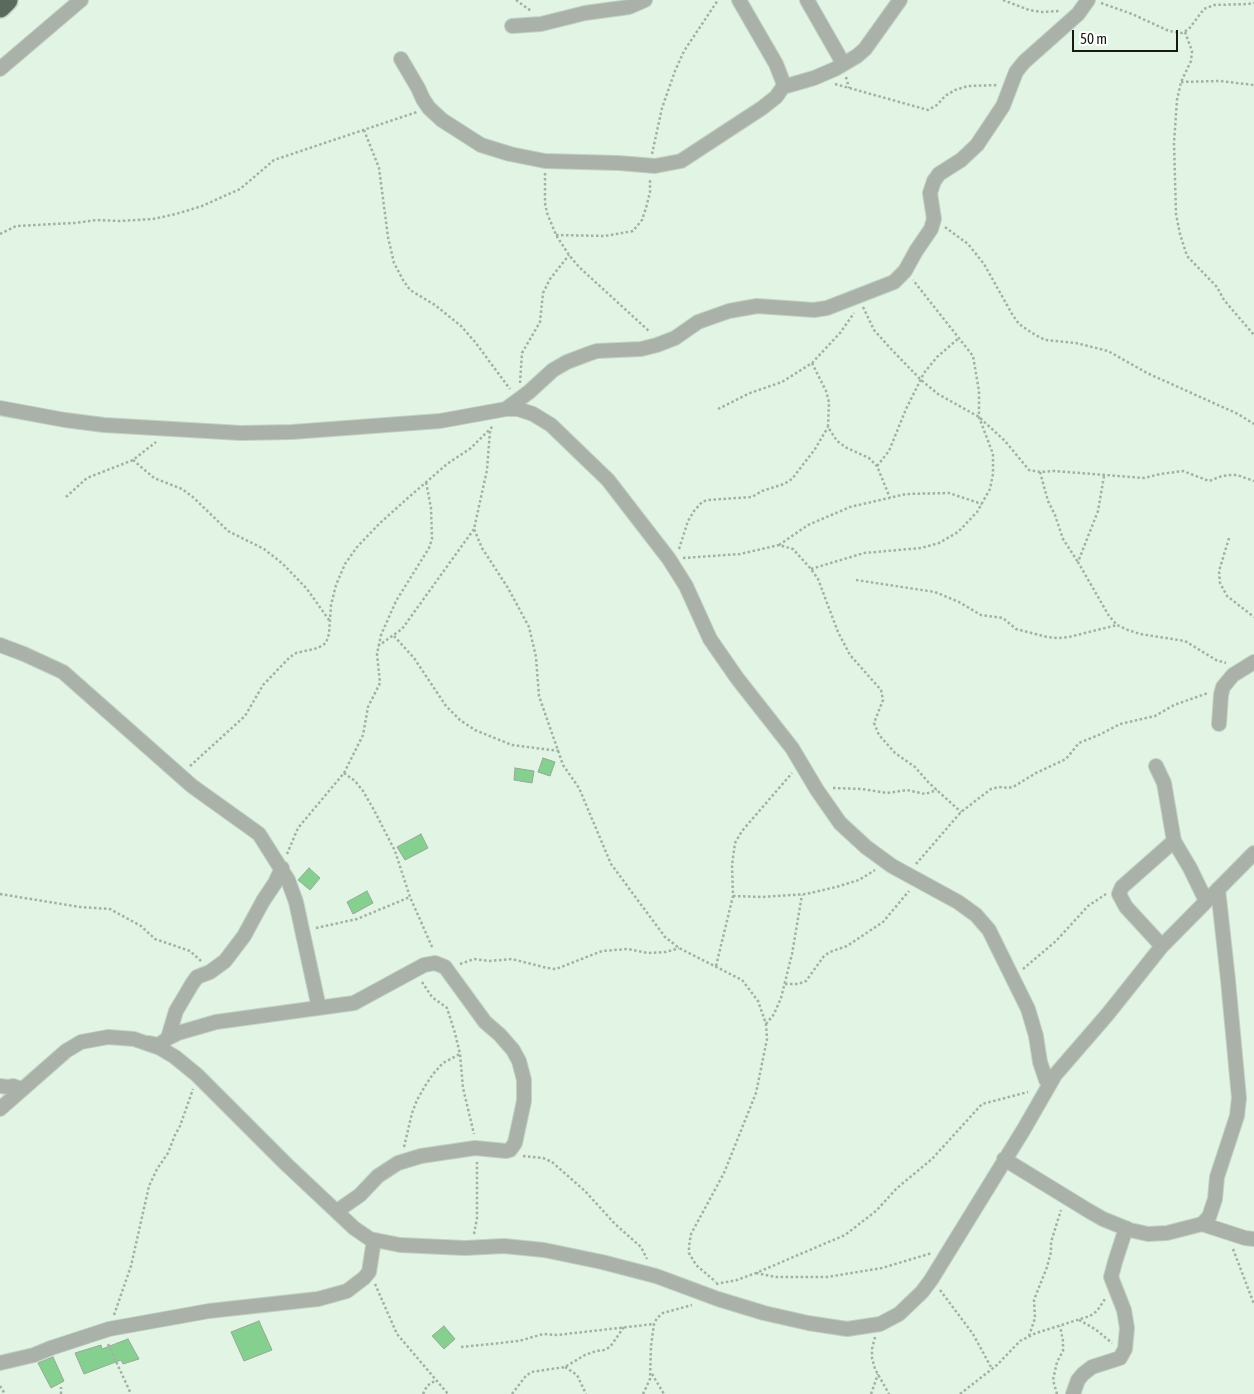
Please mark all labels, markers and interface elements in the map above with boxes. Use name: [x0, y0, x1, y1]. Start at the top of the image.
scale bar: [1074, 20, 1180, 52]
text: 50 m: [1080, 30, 1107, 47]

